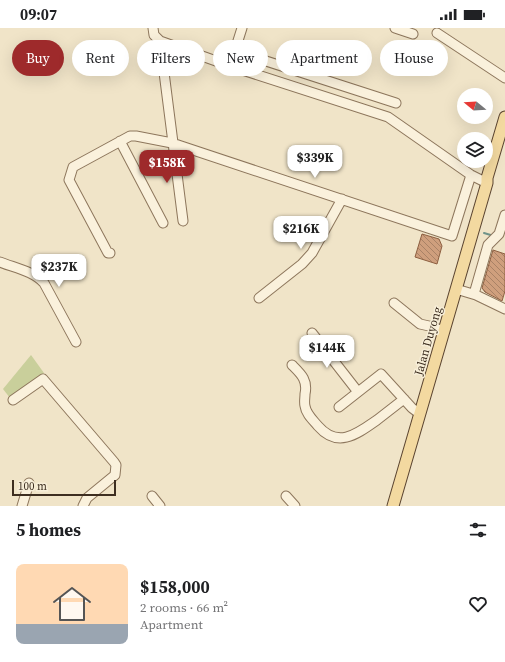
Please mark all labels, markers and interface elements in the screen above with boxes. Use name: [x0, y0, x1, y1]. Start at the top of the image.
text: 09:07: [20, 4, 57, 25]
chip: Buy: [12, 40, 64, 76]
chip: Rent: [72, 40, 129, 76]
chip: Filters: [137, 40, 205, 76]
chip: New: [213, 40, 268, 76]
chip: Apartment: [276, 40, 372, 76]
chip: House: [380, 40, 448, 76]
north arrow: [457, 88, 493, 124]
map controls: [457, 88, 493, 168]
button: layers: [457, 132, 493, 168]
pin: $339K: [287, 145, 343, 179]
text: $339K: [296, 149, 334, 166]
pin: $158K: [139, 150, 195, 184]
text: $158K: [148, 154, 186, 171]
pin: $216K: [273, 216, 329, 250]
text: $216K: [282, 220, 320, 237]
pin: $237K: [31, 254, 87, 288]
text: $237K: [40, 258, 78, 275]
street label: Jalan Duyong: [410, 305, 445, 378]
pin: $144K: [299, 335, 355, 369]
text: $144K: [308, 339, 346, 356]
scale bar: [12, 478, 116, 497]
text: 100 m: [18, 479, 47, 494]
text: 5 homes: [16, 518, 81, 542]
icon: filters: [467, 519, 489, 541]
text: $158,000: [140, 575, 210, 599]
icon: home: [48, 580, 96, 628]
icon: heart: [467, 593, 489, 615]
text: 2 rooms · 66 m²: [140, 599, 228, 616]
text: Apartment: [140, 616, 203, 633]

